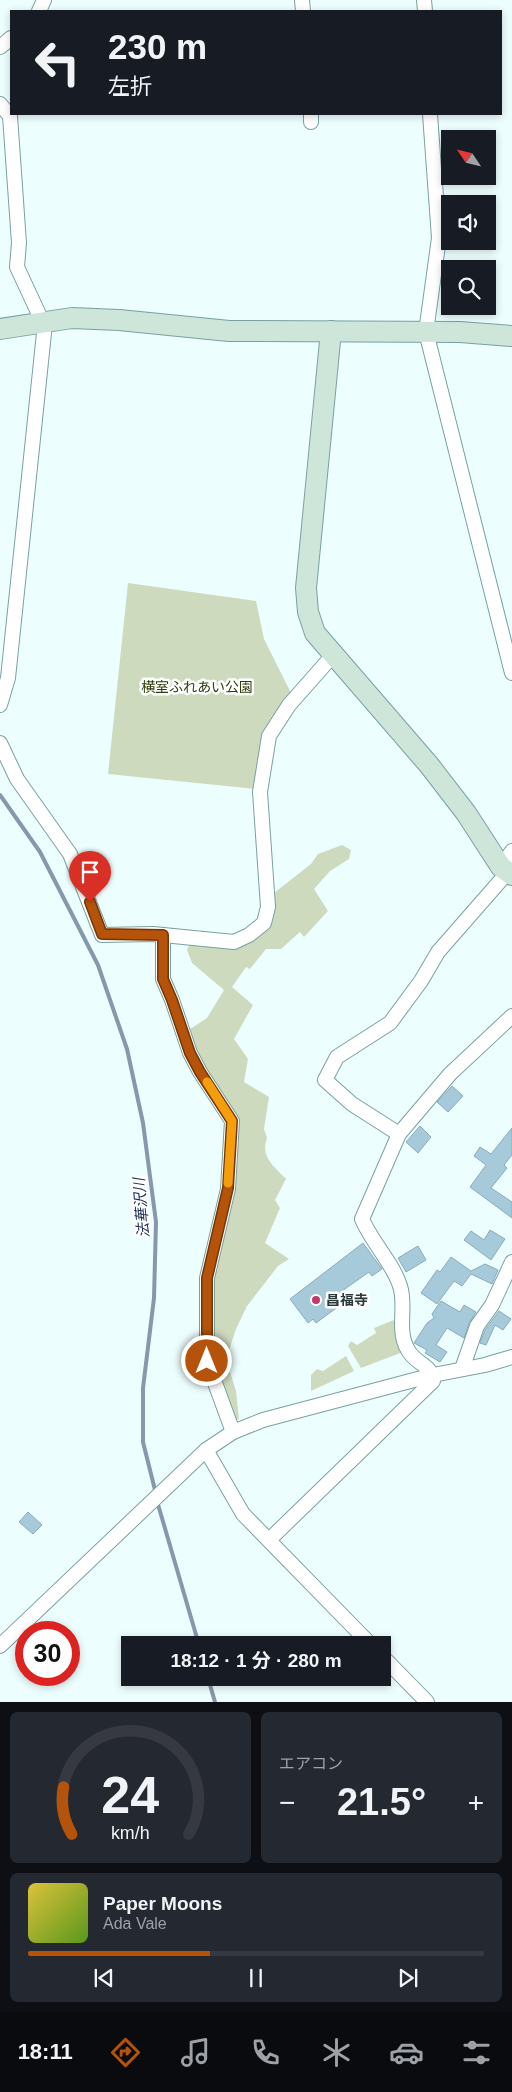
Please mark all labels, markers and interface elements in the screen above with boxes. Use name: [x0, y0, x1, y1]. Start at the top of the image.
text: 230 m: [108, 27, 207, 66]
icon: left: [25, 30, 90, 95]
text: 左折: [108, 74, 152, 99]
north arrow: [441, 130, 496, 185]
map controls: [441, 130, 496, 315]
button: sound: [441, 195, 496, 250]
button: search: [441, 260, 496, 315]
park label: 横室ふれあい公園: [141, 679, 253, 695]
pin: [69, 851, 111, 902]
icon: arrive: [76, 858, 104, 886]
water label: 法華沢川: [130, 1175, 152, 1239]
place label: 昌福寺: [326, 1292, 368, 1308]
marker: 昌福寺: [310, 1294, 322, 1306]
position arrow: [180, 1334, 232, 1386]
speed limit sign: 30: [15, 1621, 80, 1686]
text: 18:12 · 1 分 · 280 m: [170, 1650, 342, 1671]
text: エアコン: [279, 1755, 343, 1772]
text: 24: [102, 1766, 159, 1824]
text: 21.5°: [337, 1781, 426, 1823]
text: −: [279, 1787, 295, 1818]
text: +: [468, 1787, 484, 1818]
text: km/h: [111, 1823, 150, 1843]
text: Paper Moons: [103, 1893, 222, 1914]
text: Ada Vale: [103, 1915, 167, 1932]
icon: previous: [90, 1964, 118, 1992]
icon: pause: [242, 1964, 270, 1992]
icon: next: [394, 1964, 422, 1992]
icon: directions: [108, 2035, 143, 2070]
icon: music: [178, 2035, 213, 2070]
icon: phone: [248, 2035, 283, 2070]
icon: climate: [319, 2035, 354, 2070]
icon: car: [389, 2035, 424, 2070]
icon: filters: [459, 2035, 494, 2070]
text: 18:11: [18, 2039, 73, 2064]

